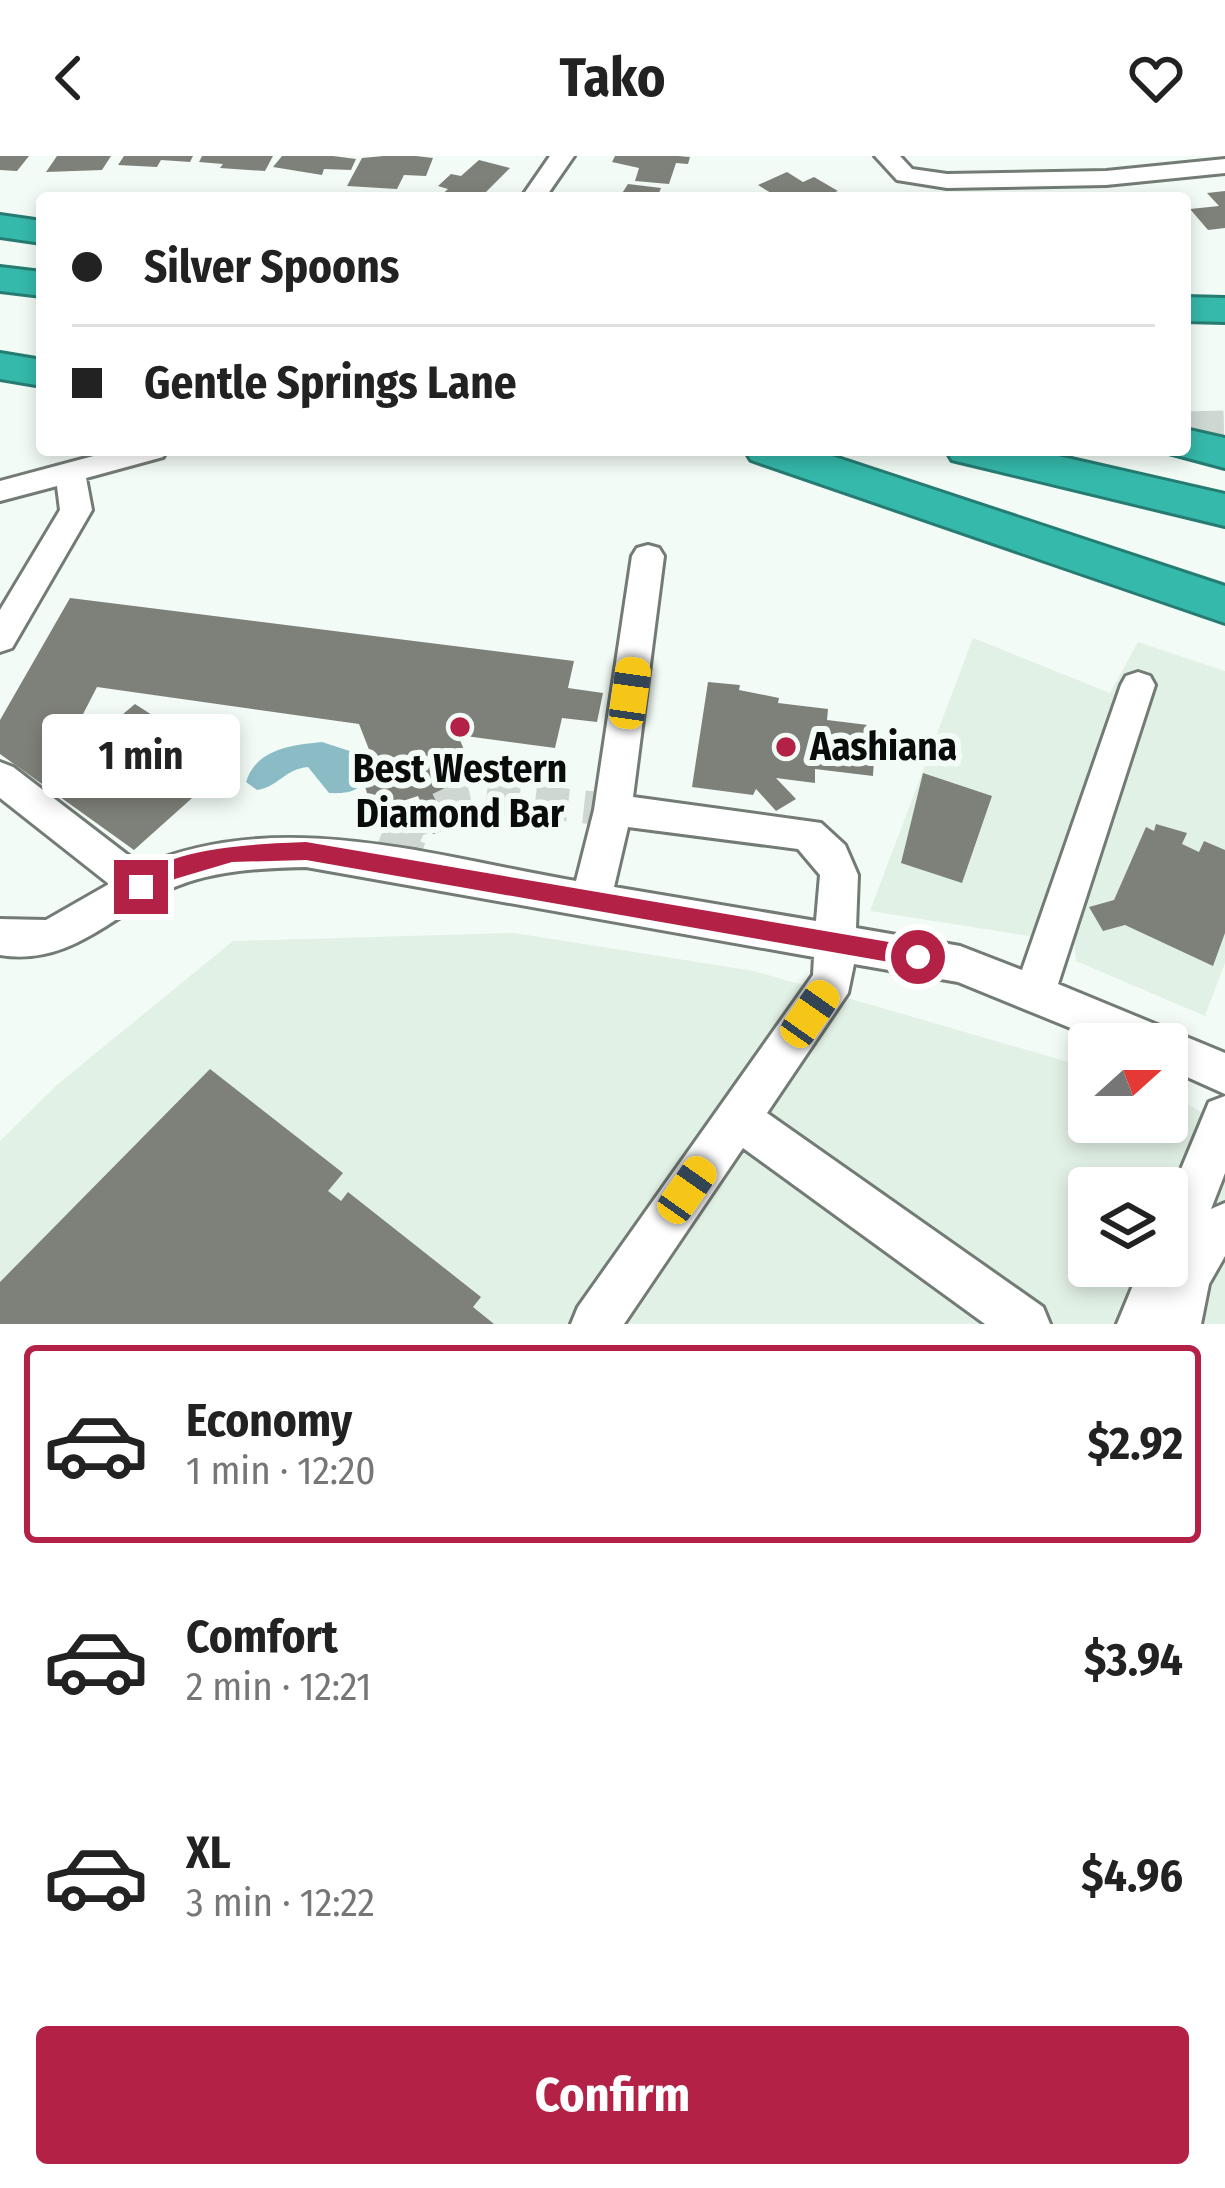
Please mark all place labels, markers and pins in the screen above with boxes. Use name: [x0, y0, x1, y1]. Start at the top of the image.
marker: Best Western Diamond Bar: [447, 714, 473, 740]
place label: Aashiana: [809, 724, 957, 770]
marker: Aashiana: [773, 734, 799, 760]
place label: Best Western Diamond Bar: [353, 746, 567, 837]

